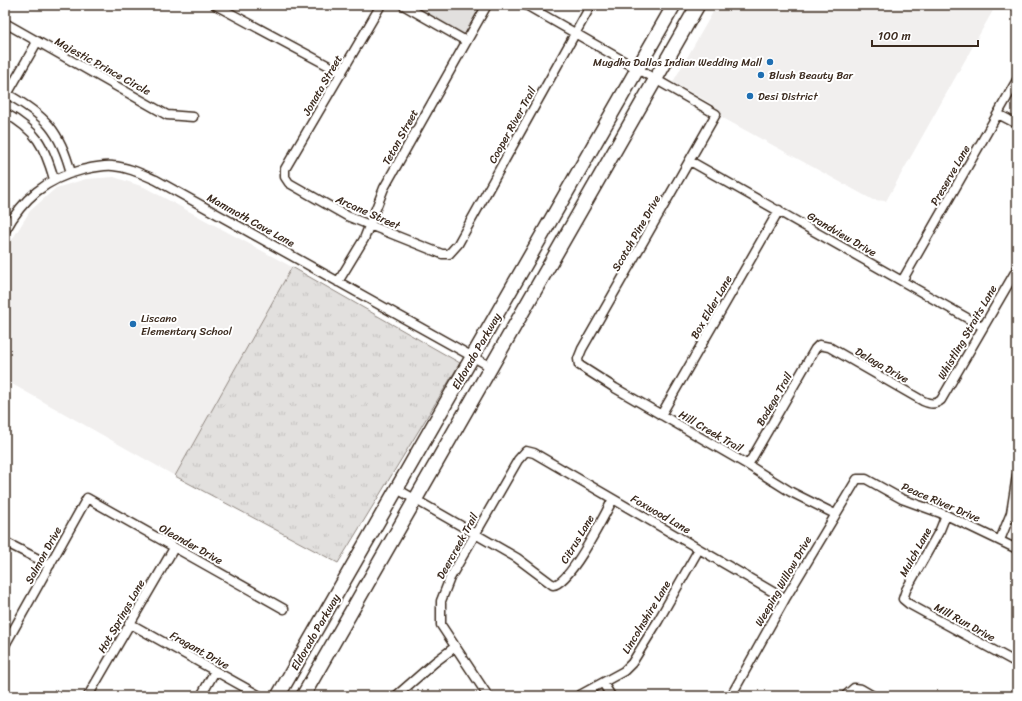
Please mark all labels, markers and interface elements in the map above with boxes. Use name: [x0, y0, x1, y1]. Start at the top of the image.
scale bar: [872, 22, 978, 48]
text: 100 m: [878, 25, 911, 47]
street label: Majestic Prince Circle: [51, 32, 155, 101]
street label: Jonata Street: [297, 51, 348, 120]
place label: Mugdha Dallas Indian Wedding Mall: [593, 53, 763, 72]
marker: Mugdha Dallas Indian Wedding Mall: [765, 57, 775, 67]
place label: Blush Beauty Bar: [769, 66, 854, 85]
marker: Blush Beauty Bar: [756, 70, 766, 80]
street label: Cooper River Trail: [483, 83, 542, 167]
place label: Desi District: [758, 87, 818, 106]
marker: Desi District: [745, 91, 755, 101]
street label: Teton Street: [377, 106, 424, 169]
street label: Preserve Lane: [925, 141, 976, 209]
street label: Mammoth Cave Lane: [203, 188, 299, 253]
street label: Arcane Street: [332, 189, 404, 235]
street label: Scotch Pine Drive: [607, 191, 666, 275]
street label: Grandview Drive: [803, 207, 880, 262]
street label: Box Elder Lane: [685, 271, 738, 343]
street label: Whistling Straits Lane: [933, 281, 1002, 383]
place label: Liscano Elementary School: [141, 309, 233, 341]
street label: Eldorado Parkway: [447, 309, 506, 393]
marker: Liscano Elementary School: [128, 319, 138, 329]
street label: Delaga Drive: [851, 342, 913, 389]
street label: Bodega Trail: [751, 368, 798, 430]
street label: Hill Creek Trail: [675, 405, 747, 458]
street label: Peace River Drive: [898, 477, 984, 528]
street label: Foxwood Lane: [627, 490, 695, 540]
street label: Deercreek Trail: [431, 509, 484, 583]
street label: Citrus Lane: [555, 511, 600, 568]
street label: Oleander Drive: [155, 519, 227, 570]
street label: Salmon Drive: [20, 523, 67, 588]
street label: Mulch Lane: [894, 523, 937, 580]
street label: Weeping Willow Drive: [750, 532, 817, 630]
street label: Hot Springs Lane: [93, 576, 150, 657]
street label: Lincolnshire Lane: [617, 576, 676, 658]
street label: Eldorado Parkway: [286, 590, 345, 674]
street label: Mill Run Drive: [931, 598, 999, 647]
street label: Fragant Drive: [166, 626, 233, 675]

